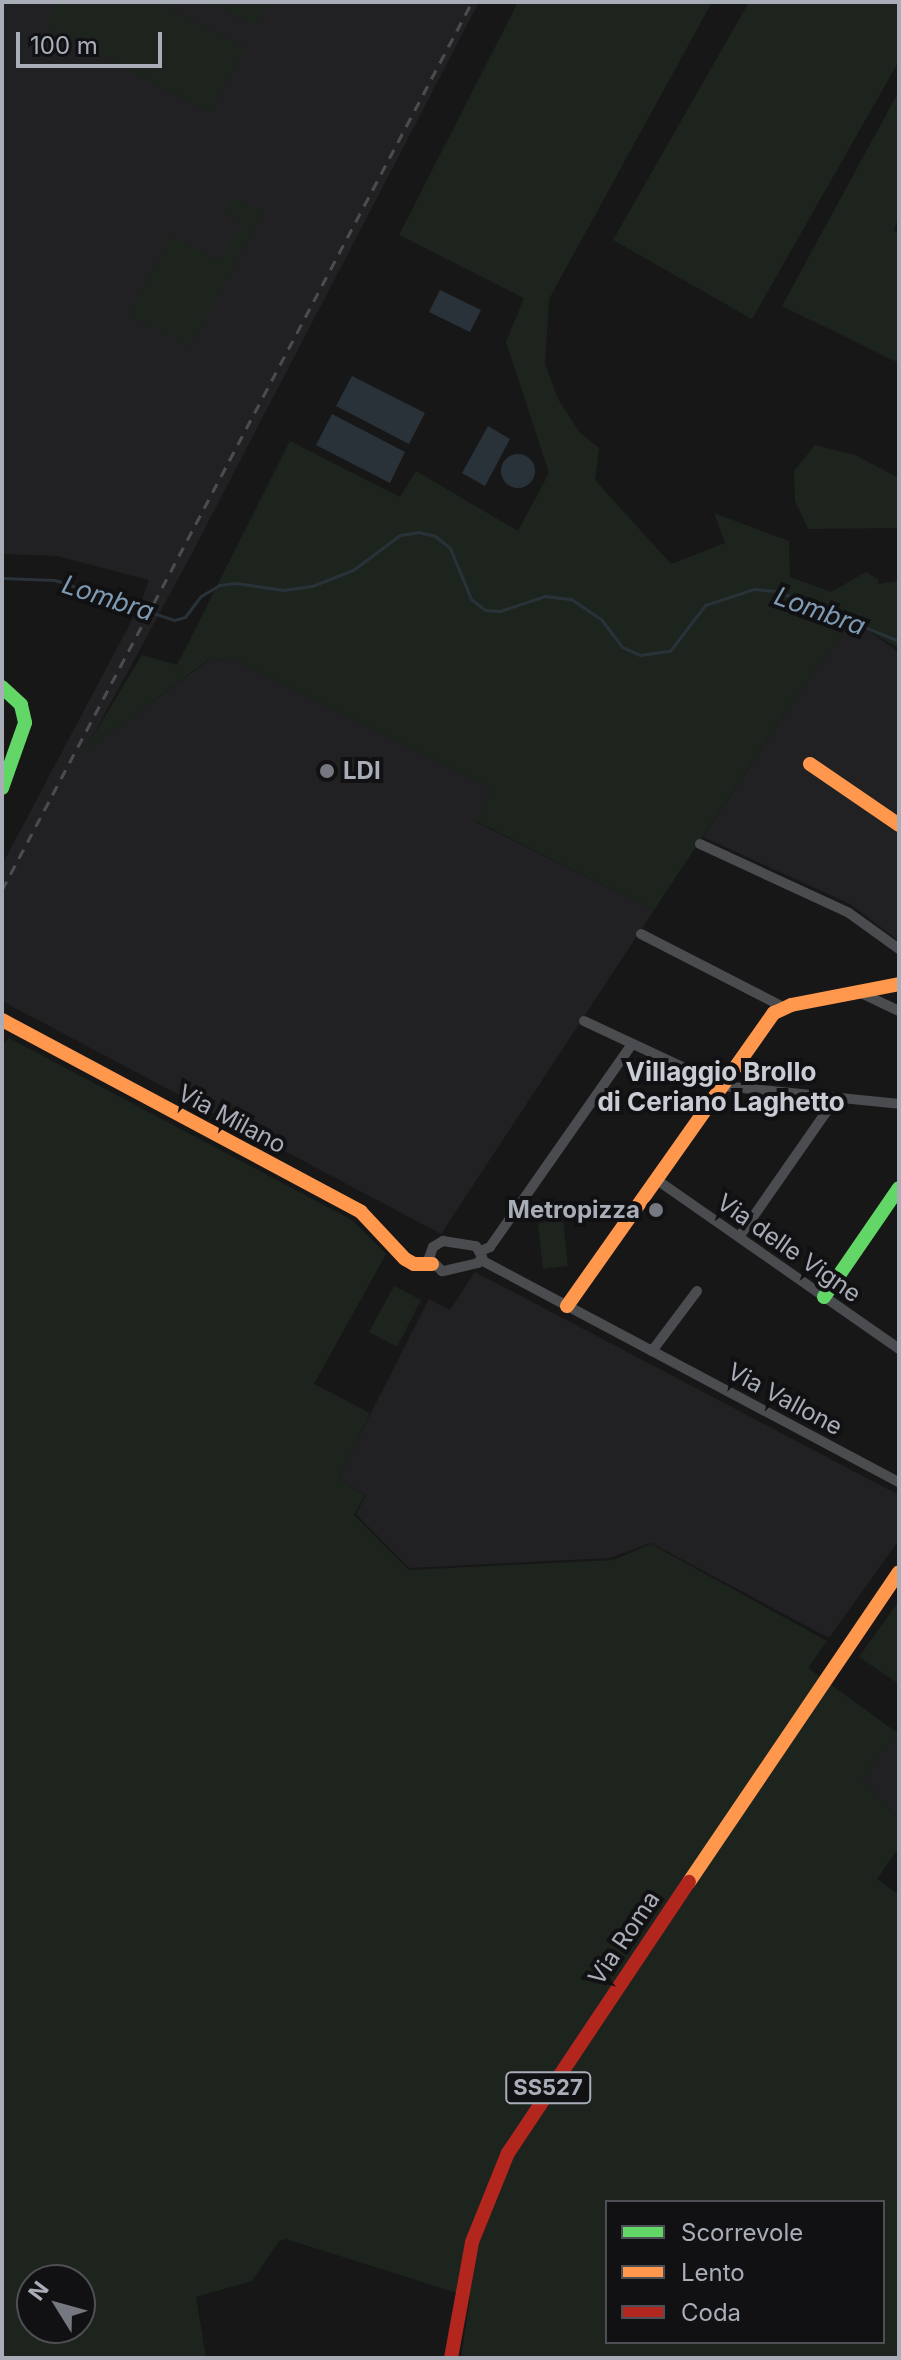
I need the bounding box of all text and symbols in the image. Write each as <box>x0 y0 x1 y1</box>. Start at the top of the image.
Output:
scale bar <box>20 16 166 66</box>
text: 100 m <box>30 31 98 60</box>
water label: Lombra <box>58 569 158 627</box>
water label: Lombra <box>770 580 870 642</box>
place label: LDI <box>343 757 381 785</box>
marker: LDI <box>318 762 336 780</box>
district label: Villaggio Brollo di Ceriano Laghetto <box>597 1056 845 1118</box>
street label: Via Milano <box>173 1079 291 1159</box>
street label: Via delle Vigne <box>712 1188 866 1308</box>
place label: Metropizza <box>508 1196 640 1224</box>
marker: Metropizza <box>647 1201 665 1219</box>
street label: Via Vallone <box>723 1357 847 1441</box>
street label: Via Roma <box>582 1886 666 1990</box>
road number: SS527 <box>504 2070 592 2106</box>
legend <box>605 2200 885 2344</box>
text: Scorrevole <box>681 2218 803 2247</box>
text: Lento <box>681 2258 745 2287</box>
north arrow <box>16 2264 96 2344</box>
text: N <box>23 2276 54 2305</box>
text: Coda <box>681 2298 741 2327</box>

